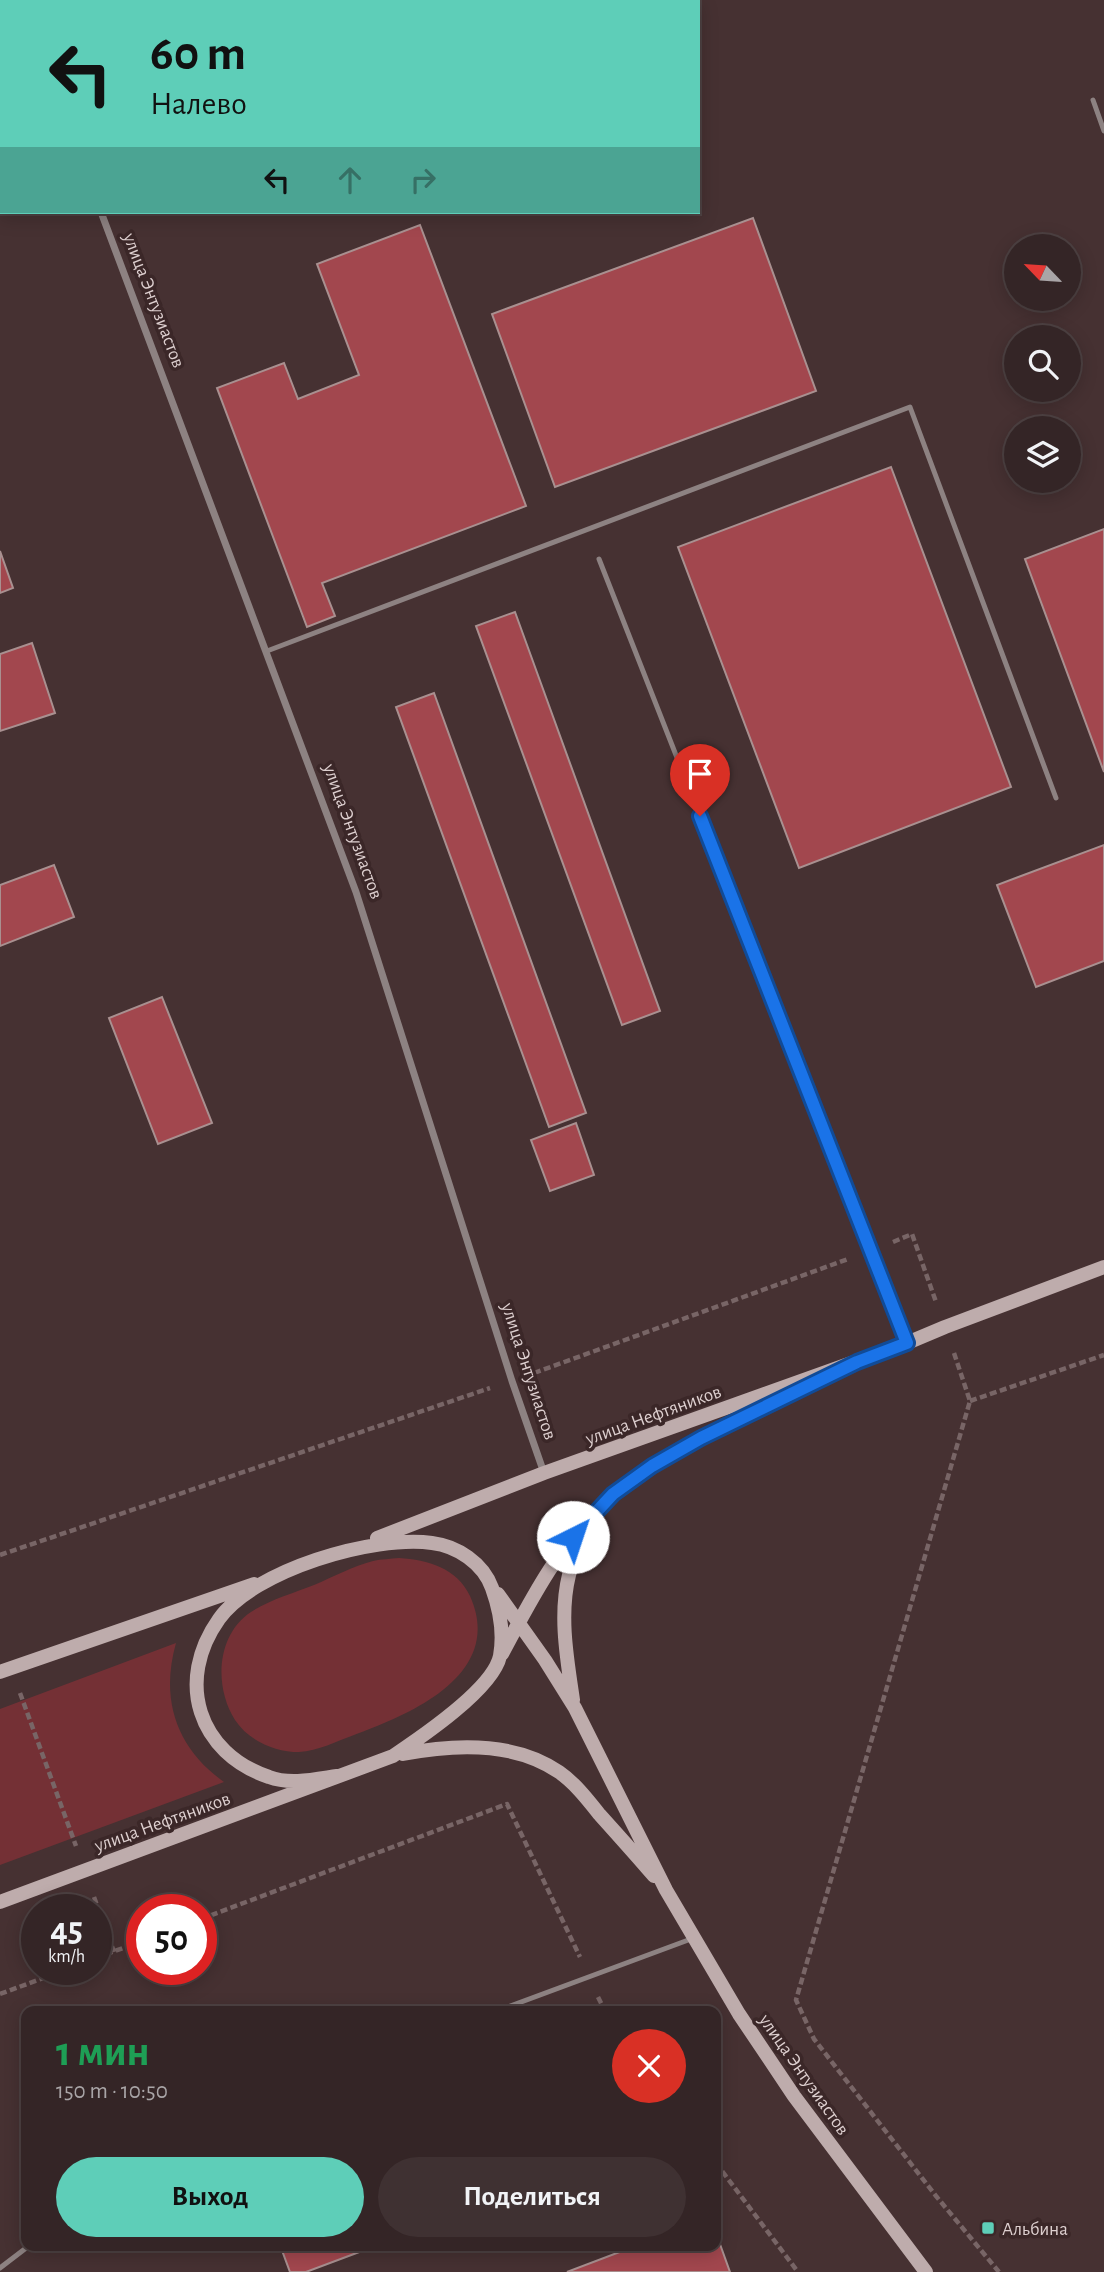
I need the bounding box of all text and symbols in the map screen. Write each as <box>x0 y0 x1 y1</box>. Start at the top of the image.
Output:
icon: left <box>35 28 126 119</box>
text: 60 m <box>150 30 246 79</box>
text: Налево <box>150 88 247 120</box>
icon: left <box>258 161 296 199</box>
icon: ahead <box>331 161 369 199</box>
icon: right <box>404 161 442 199</box>
street label: улица Энтузиастов <box>119 230 188 371</box>
north arrow <box>1004 234 1082 312</box>
map controls <box>1004 234 1081 493</box>
button: search <box>1004 325 1081 402</box>
button: layers <box>1004 416 1081 493</box>
pin <box>670 744 730 816</box>
icon: arrive <box>681 755 719 793</box>
street label: улица Энтузиастов <box>319 760 386 902</box>
street label: улица Энтузиастов <box>497 1300 560 1442</box>
street label: улица Нефтяников <box>582 1382 724 1449</box>
position arrow <box>536 1500 610 1574</box>
street label: улица Нефтяников <box>91 1789 233 1856</box>
speed limit sign: 50 <box>126 1894 217 1985</box>
text: 45 <box>50 1913 83 1948</box>
text: km/h <box>48 1948 85 1966</box>
street label: улица Энтузиастов <box>755 2010 853 2139</box>
button: close <box>612 2029 686 2103</box>
text: 1 мин <box>56 2031 150 2073</box>
text: 150 m · 10:50 <box>56 2080 168 2103</box>
button: Выход <box>56 2157 364 2237</box>
button: Поделиться <box>378 2157 686 2237</box>
marker: Альбина <box>980 2220 996 2236</box>
place label: Альбина <box>1002 2220 1068 2239</box>

